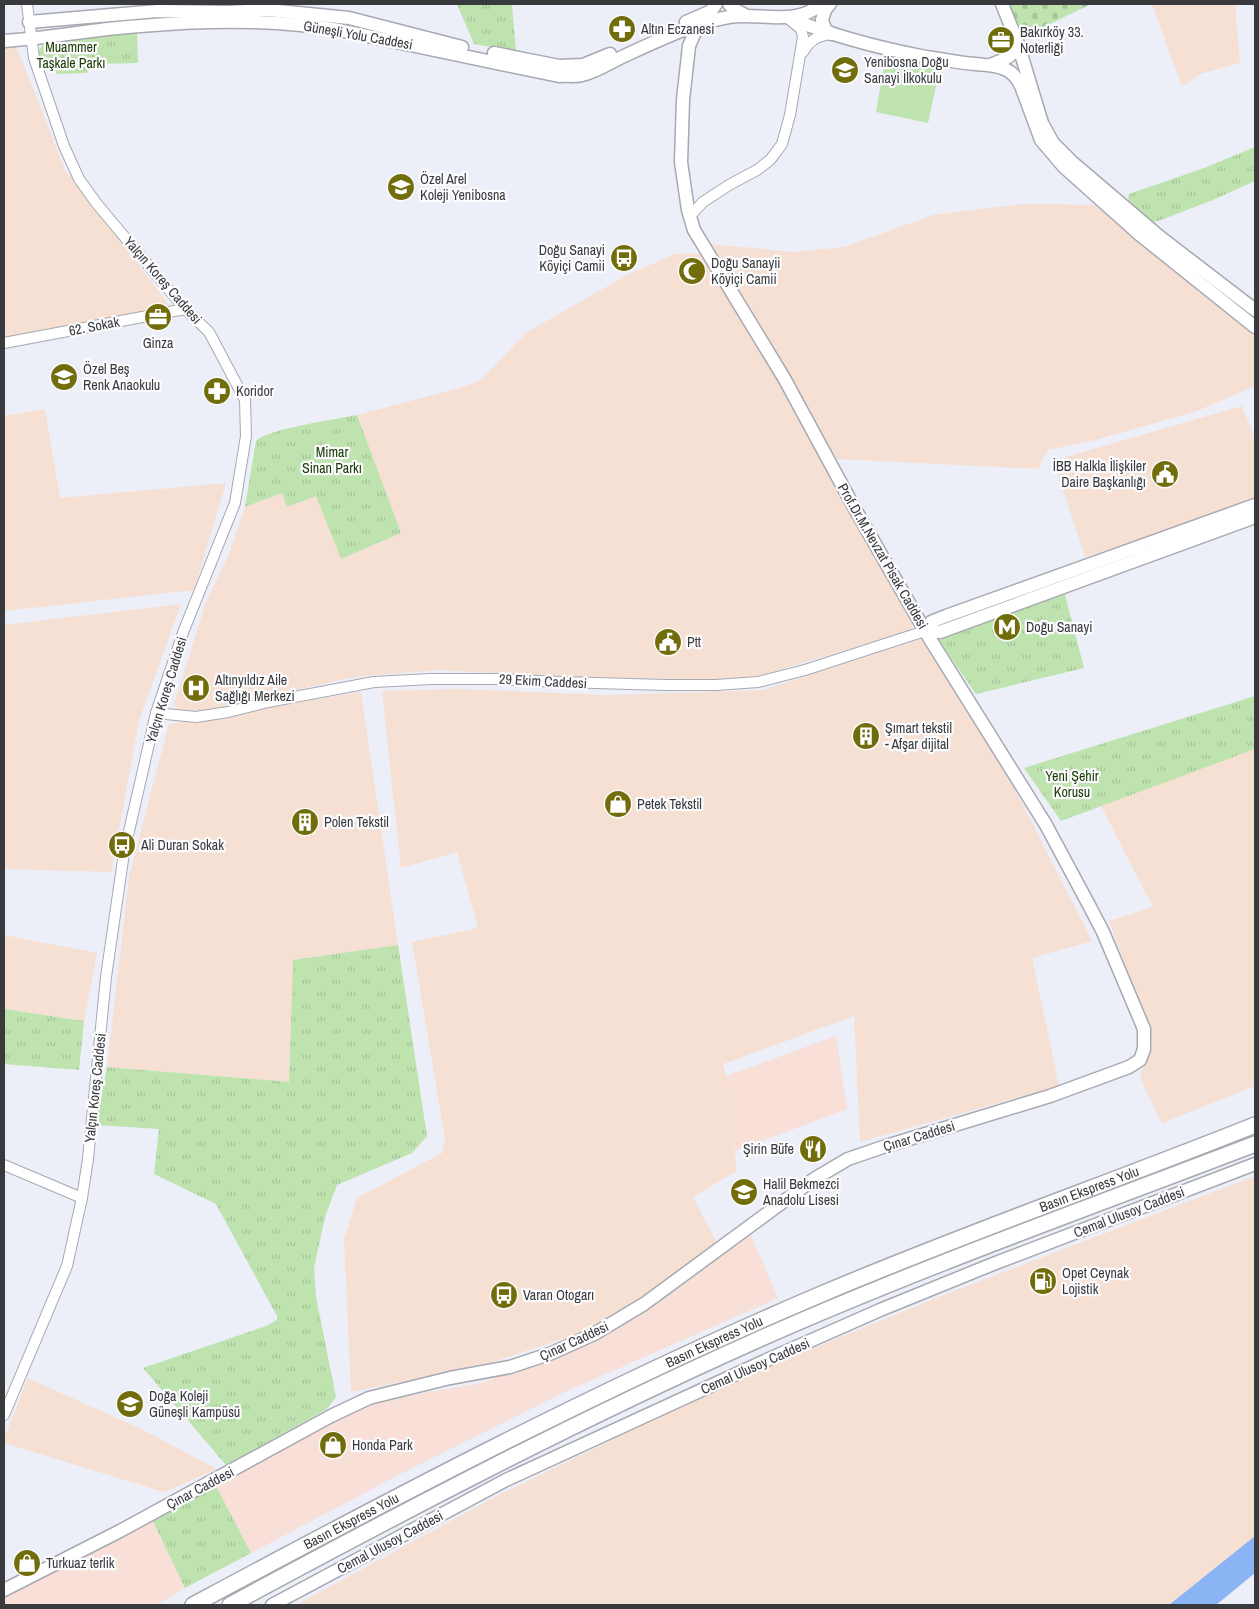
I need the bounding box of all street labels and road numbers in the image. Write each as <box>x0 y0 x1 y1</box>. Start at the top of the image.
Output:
street label: Güneşli Yolu Caddesi <box>302 17 414 53</box>
street label: Yalçın Koreş Caddesi <box>120 233 206 327</box>
street label: 62. Sokak <box>67 312 121 340</box>
street label: Prof.Dr.M.Nevzat Pisak Caddesi <box>834 480 932 632</box>
street label: Yalçın Koreş Caddesi <box>141 635 191 745</box>
street label: 29 Ekim Caddesi <box>499 670 587 692</box>
street label: Yalçın Koreş Caddesi <box>80 1032 110 1144</box>
street label: Çınar Caddesi <box>881 1117 957 1155</box>
street label: Basın Ekspress Yolu <box>1037 1162 1141 1216</box>
street label: Cemal Ulusoy Caddesi <box>1071 1183 1187 1241</box>
street label: Basın Ekspress Yolu <box>663 1312 766 1372</box>
street label: Çınar Caddesi <box>537 1317 611 1365</box>
street label: Cemal Ulusoy Caddesi <box>698 1334 812 1398</box>
street label: Çınar Caddesi <box>163 1463 237 1513</box>
street label: Basın Ekspress Yolu <box>300 1489 402 1553</box>
street label: Cemal Ulusoy Caddesi <box>334 1506 446 1578</box>

